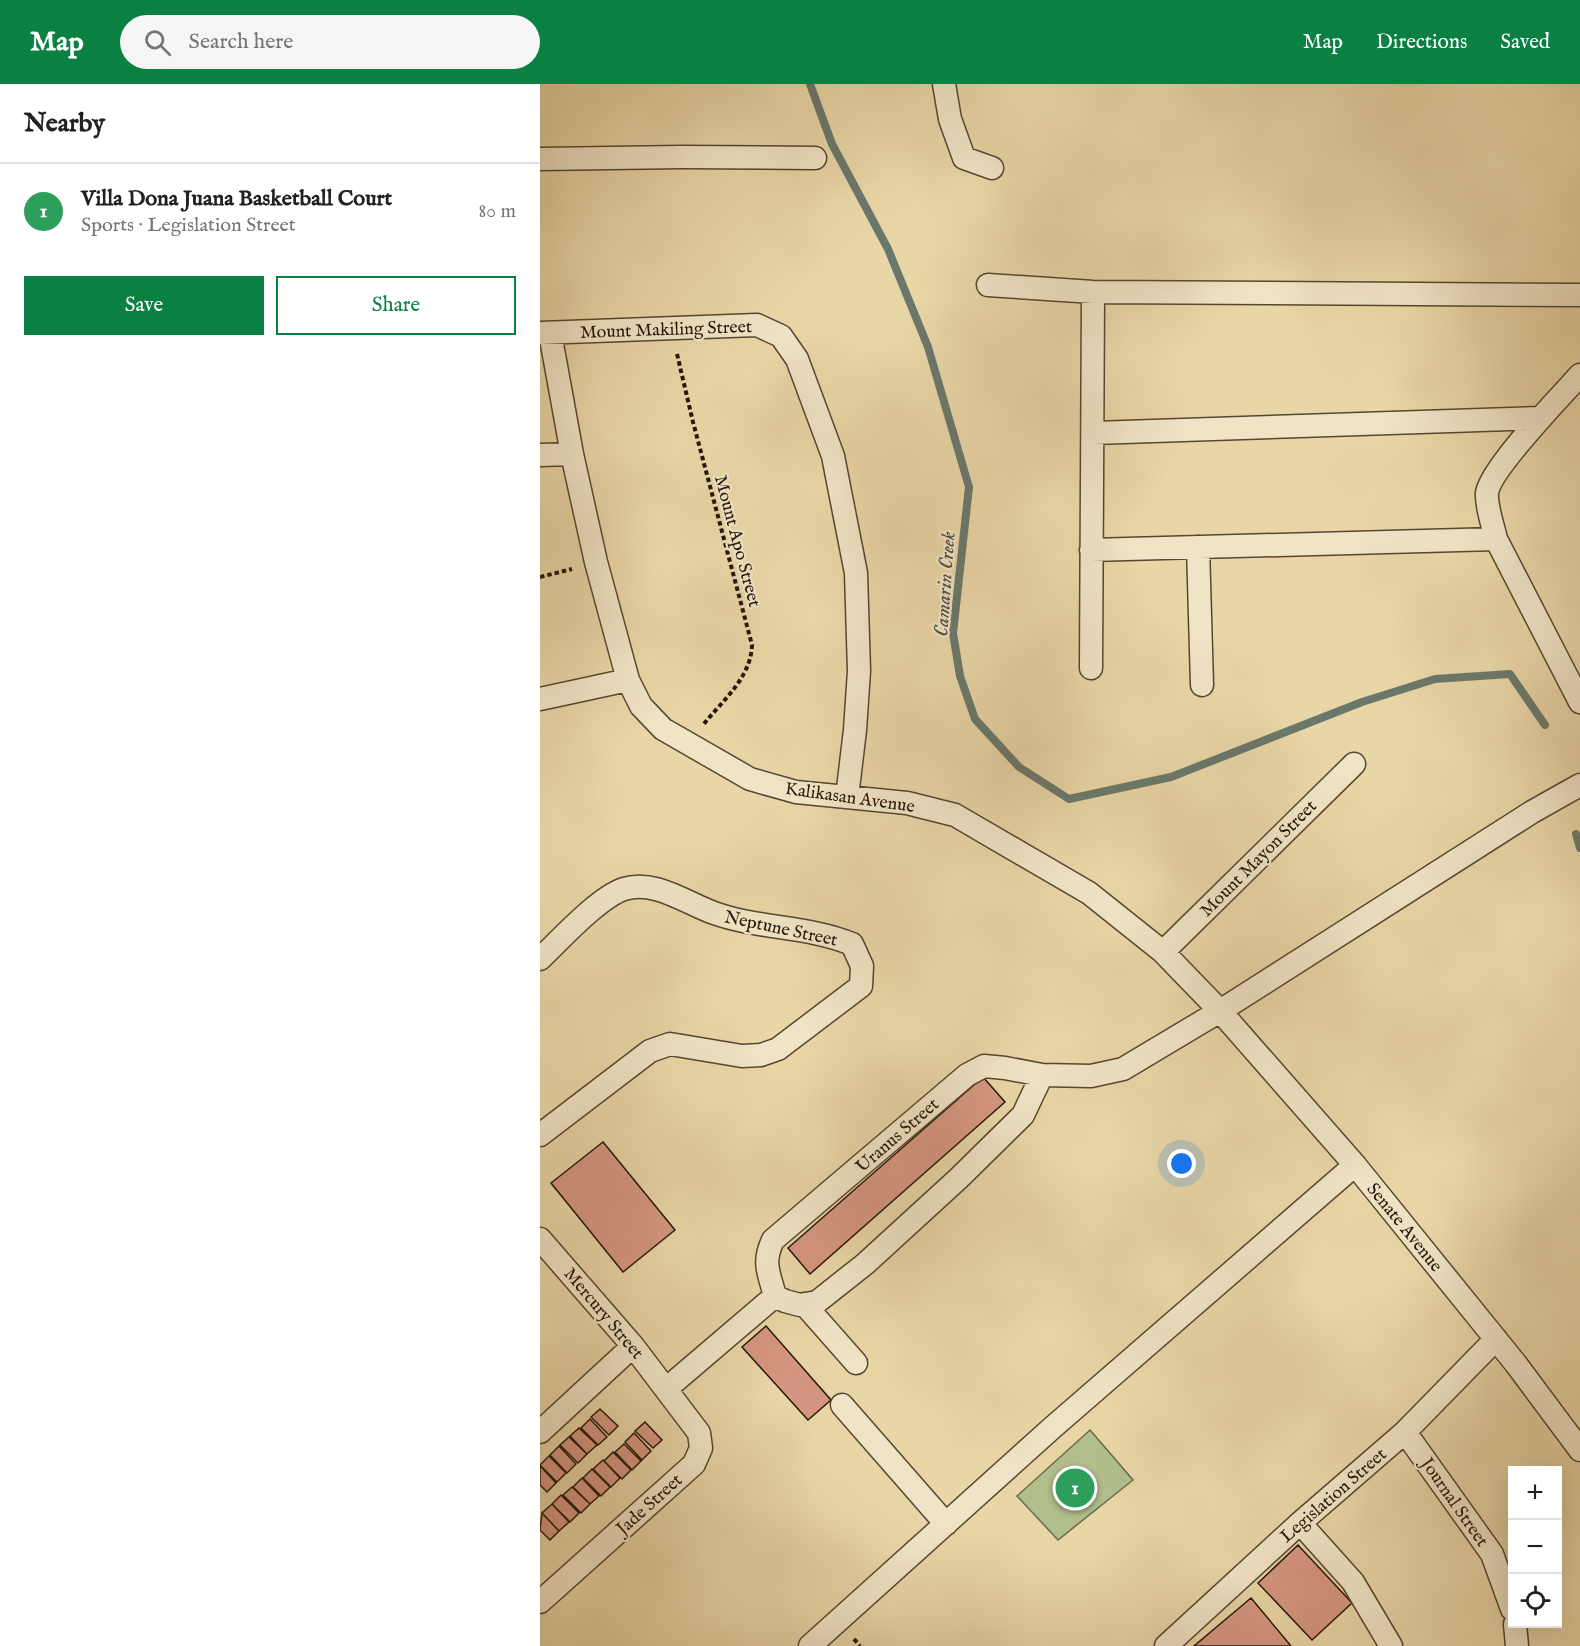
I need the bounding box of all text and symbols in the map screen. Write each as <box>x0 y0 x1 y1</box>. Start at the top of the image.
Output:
search box <box>120 15 540 69</box>
text: Map <box>30 25 84 60</box>
icon: search <box>141 26 174 59</box>
text: Search here <box>189 28 293 56</box>
text: Map <box>1303 29 1343 56</box>
text: Directions <box>1376 29 1467 56</box>
text: Saved <box>1500 29 1550 56</box>
text: Nearby <box>24 107 105 140</box>
text: Villa Dona Juana Basketball Court <box>81 185 392 213</box>
text: 1 <box>40 199 47 224</box>
text: 80 m <box>479 199 516 224</box>
text: Sports · Legislation Street <box>81 213 296 238</box>
button: Save <box>24 276 264 335</box>
button: Share <box>276 276 516 335</box>
street label: Mount Makiling Street <box>580 316 753 345</box>
street label: Mount Apo Street <box>708 473 765 610</box>
water label: Camarin Creek <box>929 531 962 637</box>
street label: Kalikasan Avenue <box>784 778 916 819</box>
street label: Mount Mayon Street <box>1196 796 1322 922</box>
street label: Neptune Street <box>722 906 839 953</box>
street label: Uranus Street <box>852 1094 944 1179</box>
your location <box>1167 1149 1196 1178</box>
street label: Senate Avenue <box>1361 1179 1447 1277</box>
street label: Mercury Street <box>558 1263 648 1365</box>
street label: Legislation Street <box>1276 1444 1392 1549</box>
street label: Journal Street <box>1414 1452 1493 1552</box>
pin: 1 <box>1056 1466 1094 1510</box>
map controls <box>1508 1466 1562 1628</box>
button: + <box>1508 1466 1562 1520</box>
street label: Jade Street <box>611 1469 688 1542</box>
button: − <box>1508 1520 1562 1574</box>
button: locate <box>1508 1574 1562 1628</box>

